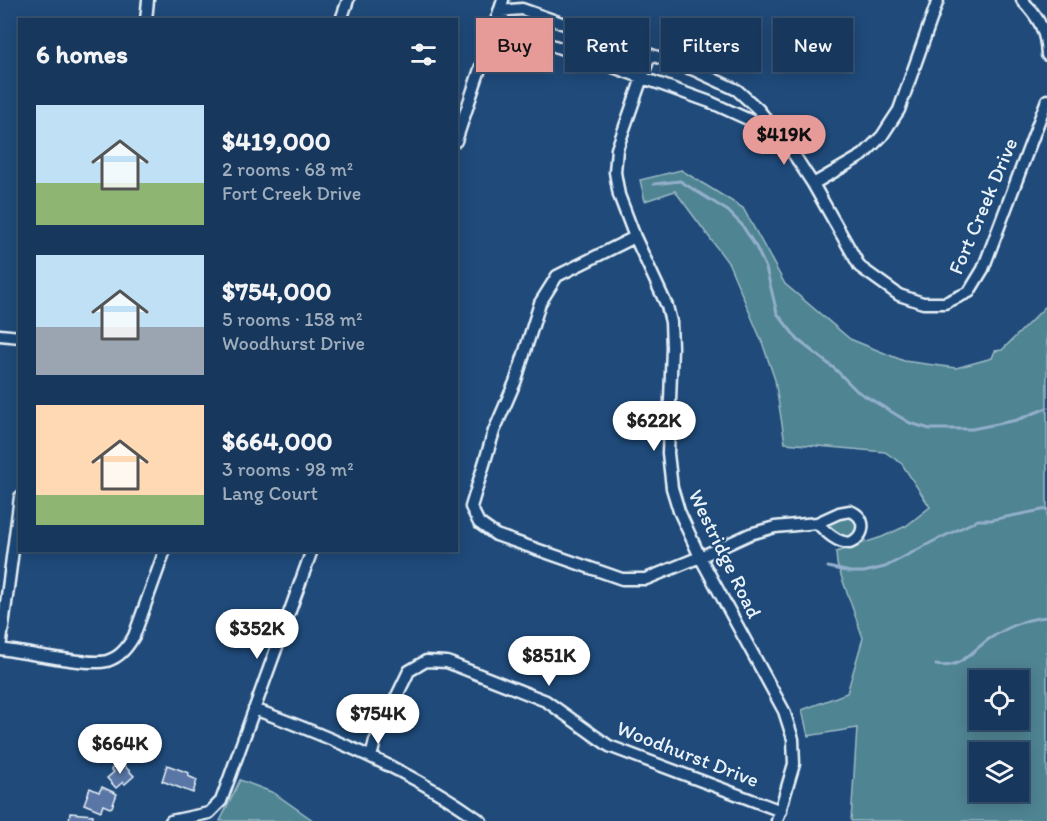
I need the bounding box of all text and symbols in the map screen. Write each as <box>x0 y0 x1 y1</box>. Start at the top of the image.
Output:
chip: Buy <box>476 18 553 72</box>
chip: Rent <box>565 18 649 72</box>
chip: Filters <box>661 18 761 72</box>
chip: New <box>773 18 853 72</box>
text: 6 homes <box>36 38 128 70</box>
icon: filters <box>407 38 440 71</box>
pin: $419K <box>742 115 826 166</box>
text: $419K <box>757 122 811 146</box>
text: $419,000 <box>222 125 331 157</box>
icon: home <box>84 129 156 201</box>
street label: Fort Creek Drive <box>942 134 1023 278</box>
text: 2 rooms · 68 m² <box>222 157 353 181</box>
text: Fort Creek Drive <box>222 181 361 205</box>
text: $754,000 <box>222 275 332 307</box>
icon: home <box>84 279 156 351</box>
text: 5 rooms · 158 m² <box>222 307 363 331</box>
text: Woodhurst Drive <box>222 331 365 355</box>
pin: $622K <box>612 401 696 452</box>
text: $622K <box>627 408 681 432</box>
text: $664,000 <box>222 425 333 457</box>
icon: home <box>84 429 156 501</box>
text: 3 rooms · 98 m² <box>222 457 354 481</box>
text: Lang Court <box>222 481 318 505</box>
street label: Westridge Road <box>683 485 768 623</box>
pin: $352K <box>215 609 299 660</box>
text: $352K <box>230 616 284 640</box>
pin: $851K <box>507 636 591 687</box>
text: $851K <box>522 643 576 667</box>
map controls <box>969 670 1029 802</box>
button: locate <box>969 670 1029 730</box>
pin: $754K <box>336 694 420 745</box>
text: $754K <box>350 701 406 725</box>
street label: Woodhurst Drive <box>614 715 763 792</box>
pin: $664K <box>78 724 162 775</box>
text: $664K <box>92 731 148 755</box>
button: layers <box>969 742 1029 802</box>

